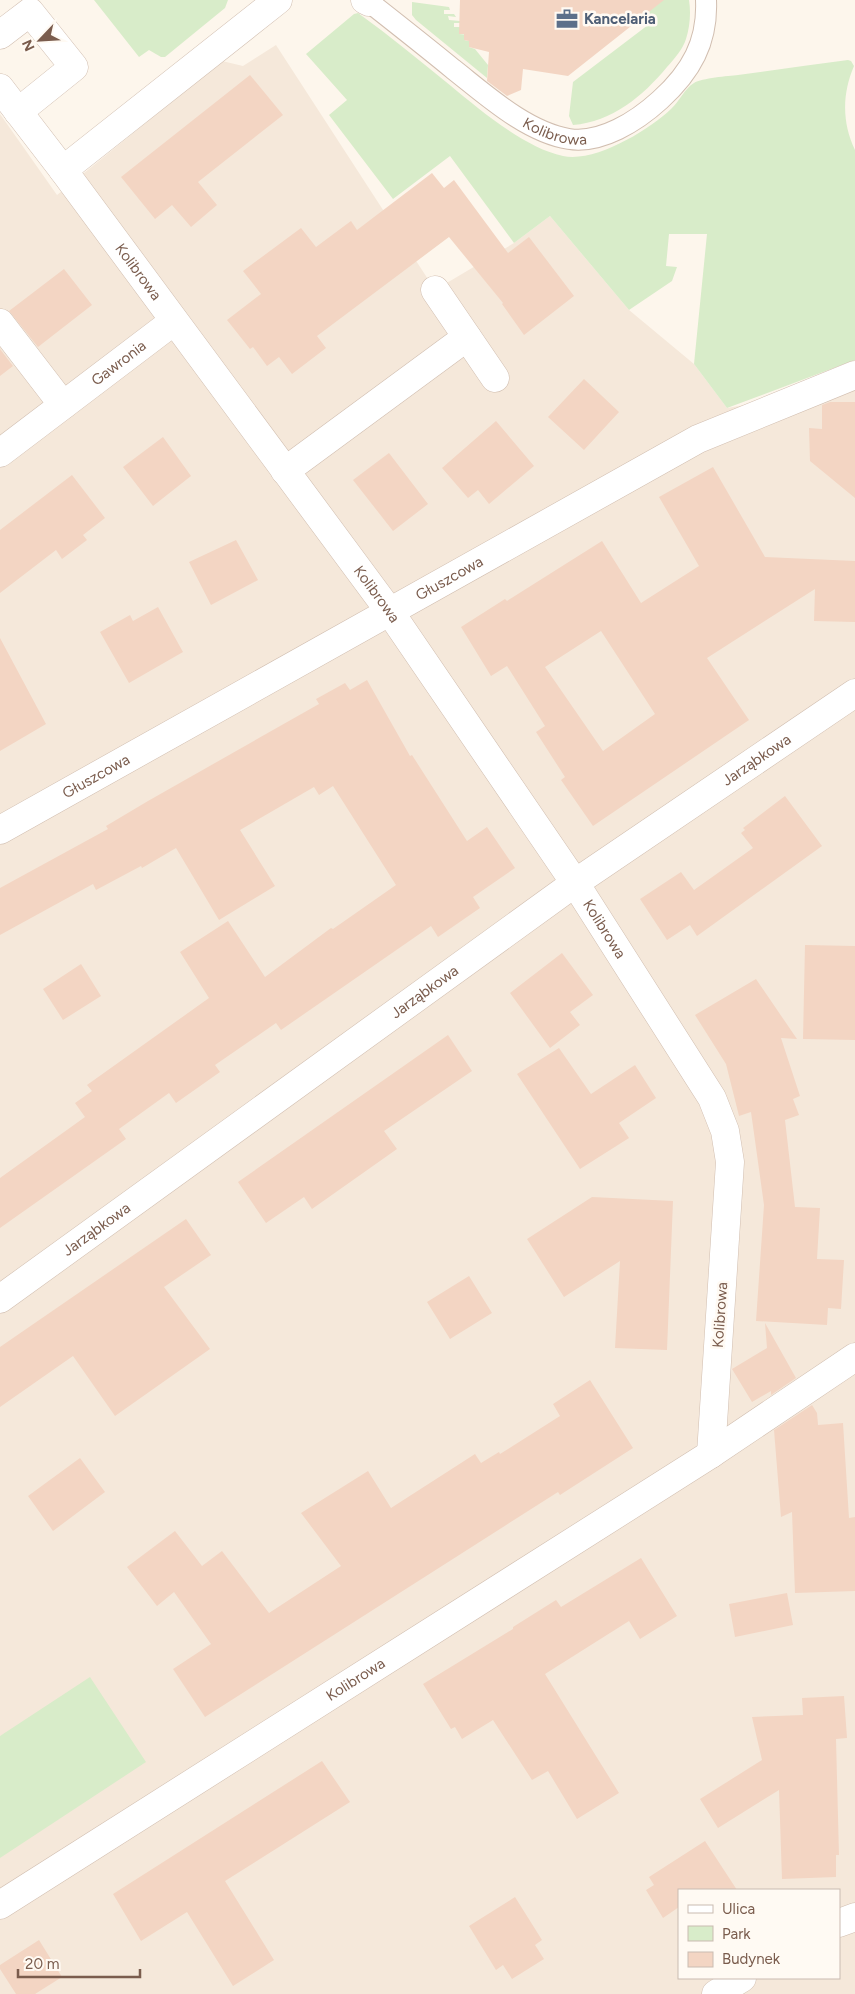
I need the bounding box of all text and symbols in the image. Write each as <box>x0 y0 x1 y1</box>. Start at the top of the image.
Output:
office icon: Kancelaria <box>554 6 580 32</box>
place label: Kancelaria <box>584 10 656 28</box>
north arrow <box>15 15 65 65</box>
text: N <box>19 37 39 54</box>
street label: Kolibrowa <box>520 114 587 149</box>
street label: Kolibrowa <box>111 240 165 304</box>
street label: Gawronia <box>88 336 150 389</box>
street label: Głuszcowa <box>413 552 486 604</box>
street label: Kolibrowa <box>350 562 404 626</box>
street label: Jarząbkowa <box>719 730 794 790</box>
street label: Głuszcowa <box>59 750 133 802</box>
street label: Kolibrowa <box>579 896 630 962</box>
street label: Jarząbkowa <box>387 961 462 1022</box>
street label: Jarząbkowa <box>59 1199 134 1260</box>
street label: Kolibrowa <box>709 1281 731 1349</box>
street label: Kolibrowa <box>323 1654 388 1705</box>
legend <box>678 1889 840 1979</box>
text: Ulica <box>722 1900 755 1918</box>
text: Park <box>722 1925 751 1943</box>
scale bar <box>18 1946 140 1978</box>
text: Budynek <box>722 1950 781 1968</box>
text: 20 m <box>25 1955 59 1973</box>

